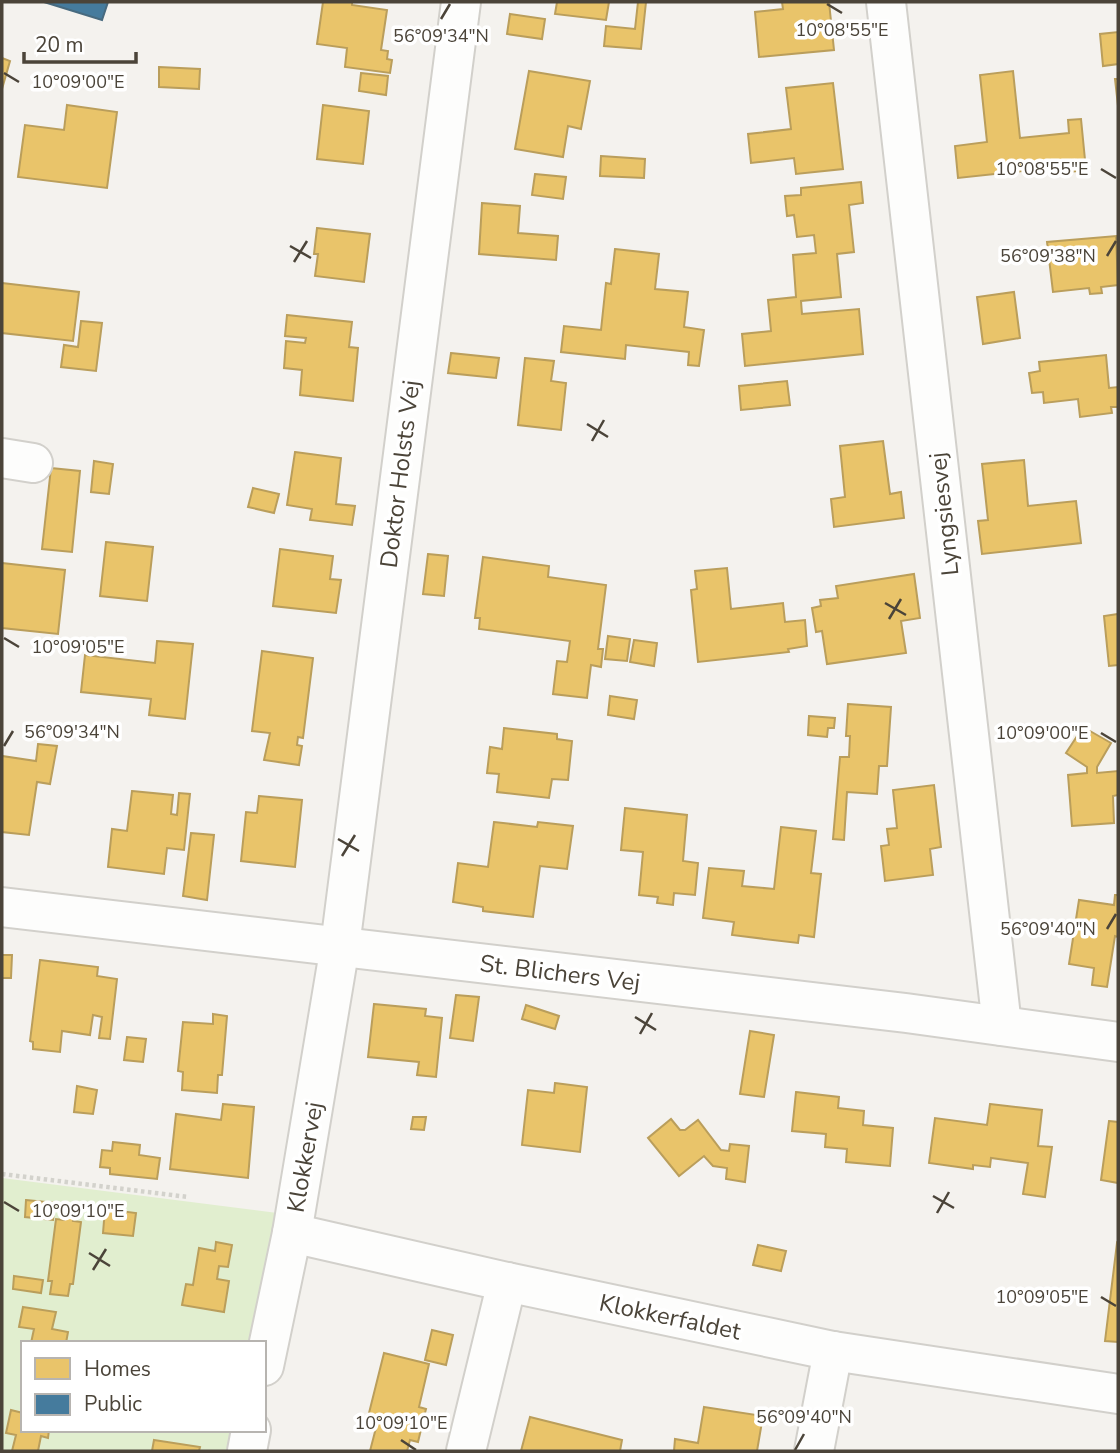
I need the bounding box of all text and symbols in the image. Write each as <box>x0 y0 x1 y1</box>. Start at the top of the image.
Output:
text: 10°08'55"E <box>796 18 889 42</box>
scale bar <box>24 21 136 65</box>
text: 56°09'34"N <box>393 24 489 48</box>
text: 20 m <box>35 31 84 59</box>
text: 10°09'00"E <box>32 70 125 94</box>
text: 10°08'55"E <box>996 157 1089 181</box>
text: 56°09'38"N <box>1000 244 1096 268</box>
street label: Doktor Holsts Vej <box>373 378 427 570</box>
street label: Lyngsiesvej <box>922 451 966 577</box>
text: 10°09'05"E <box>32 635 125 659</box>
text: 56°09'34"N <box>24 720 120 744</box>
text: 10°09'00"E <box>996 721 1089 745</box>
text: 56°09'40"N <box>1000 917 1096 941</box>
street label: St. Blichers Vej <box>478 947 642 999</box>
street label: Klokkervej <box>280 1099 330 1215</box>
text: 10°09'10"E <box>32 1199 125 1223</box>
text: 10°09'05"E <box>996 1285 1089 1309</box>
street label: Klokkerfaldet <box>596 1286 744 1348</box>
legend <box>21 1341 266 1432</box>
text: Homes <box>84 1355 151 1383</box>
text: Public <box>84 1390 142 1418</box>
text: 56°09'40"N <box>756 1405 852 1429</box>
text: 10°09'10"E <box>355 1411 448 1435</box>

